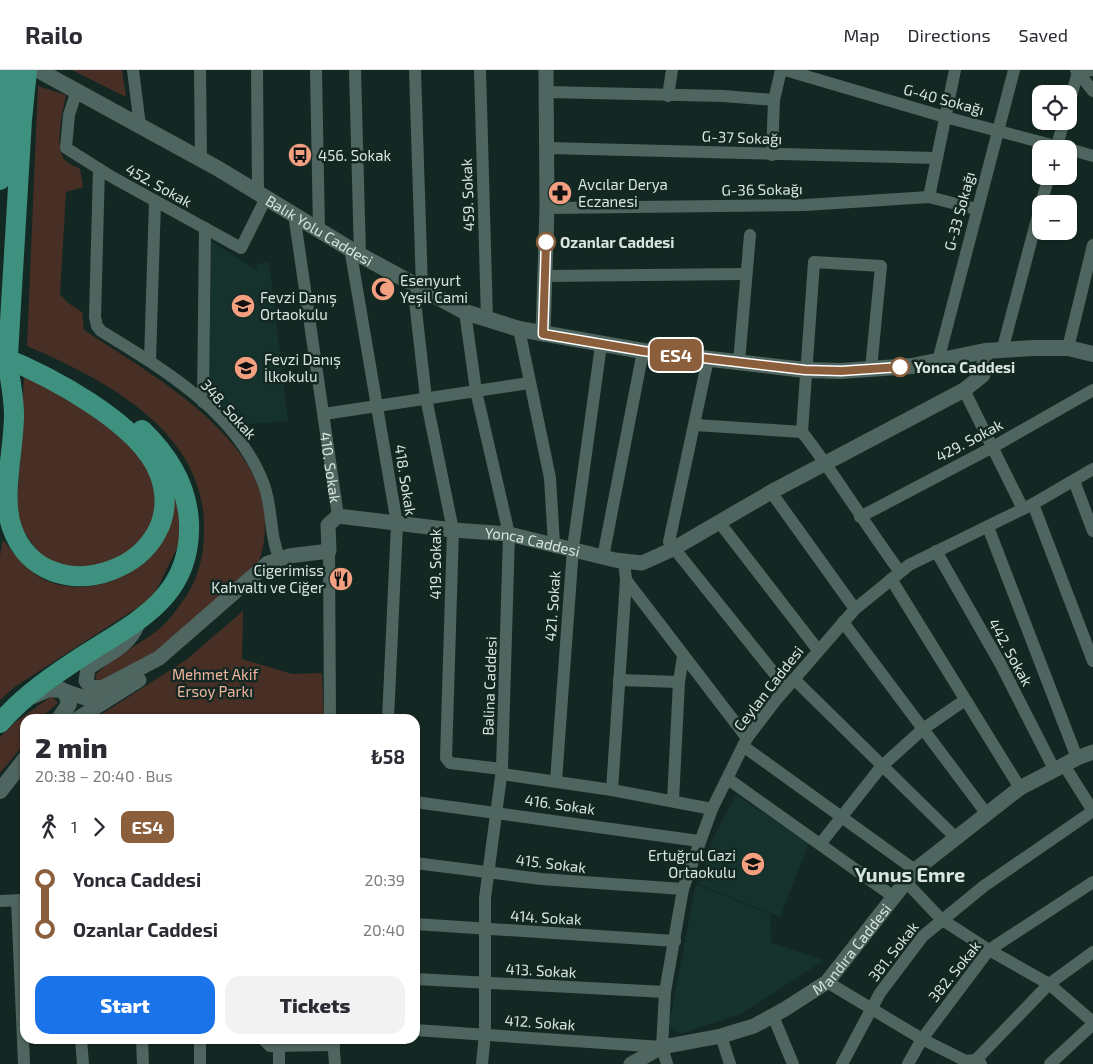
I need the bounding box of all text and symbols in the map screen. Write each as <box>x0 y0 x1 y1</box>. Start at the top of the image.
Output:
text: Railo <box>25 20 83 49</box>
text: Map <box>843 24 880 46</box>
text: Directions <box>908 24 991 46</box>
text: Saved <box>1019 24 1068 46</box>
street label: G-40 Sokağı <box>902 80 986 118</box>
map controls <box>1032 85 1077 240</box>
button: locate <box>1032 85 1077 130</box>
street label: G-37 Sokağı <box>701 127 783 147</box>
button: + <box>1032 140 1077 185</box>
bus stop icon: 456. Sokak <box>287 142 313 168</box>
place label: 456. Sokak <box>318 146 391 164</box>
street label: 459. Sokak <box>457 158 477 232</box>
street label: 452. Sokak <box>123 159 196 211</box>
street label: G-33 Sokağı <box>940 170 978 252</box>
place label: Avcılar Derya Eczanesi <box>578 175 668 210</box>
street label: G-36 Sokağı <box>721 179 803 199</box>
pharmacy icon: Avcılar Derya Eczanesi <box>547 180 573 206</box>
street label: Balık Yolu Caddesi <box>263 191 376 269</box>
button: − <box>1032 195 1077 240</box>
marker: Ozanlar Caddesi <box>536 232 556 252</box>
place label: Ozanlar Caddesi <box>560 233 674 251</box>
place label: Esenyurt Yeşil Cami <box>400 271 468 307</box>
mosque icon: Esenyurt Yeşil Cami <box>370 276 396 302</box>
place label: Fevzi Danış Ortaokulu <box>260 288 337 323</box>
school or university icon: Fevzi Danış Ortaokulu <box>230 293 256 319</box>
line badge: ES4 <box>647 339 705 371</box>
text: ES4 <box>660 344 692 366</box>
place label: Fevzi Danış İlkokulu <box>264 350 341 385</box>
school or university icon: Fevzi Danış İlkokulu <box>233 355 259 381</box>
marker: Yonca Caddesi <box>890 357 910 377</box>
place label: Yonca Caddesi <box>914 358 1015 376</box>
street label: 348. Sokak <box>198 376 261 443</box>
street label: 429. Sokak <box>932 415 1006 465</box>
street label: 410. Sokak <box>317 431 345 504</box>
street label: 418. Sokak <box>392 443 421 517</box>
street label: Yonca Caddesi <box>484 523 582 560</box>
street label: 419. Sokak <box>426 528 444 600</box>
place label: Cigerimiss Kahvaltı ve Ciğer <box>211 561 324 596</box>
restaurant icon: Cigerimiss Kahvaltı ve Ciğer <box>328 566 354 592</box>
street label: 421. Sokak <box>541 570 563 642</box>
street label: 442. Sokak <box>985 615 1037 689</box>
street label: Balina Caddesi <box>478 636 500 736</box>
street label: Ceylan Caddesi <box>729 642 807 734</box>
park label: Mehmet Akif Ersoy Parkı <box>172 665 258 700</box>
text: 2 min <box>35 730 108 764</box>
text: ₺58 <box>371 745 405 768</box>
text: 20:38 – 20:40 · Bus <box>35 766 173 785</box>
street label: 416. Sokak <box>524 790 597 818</box>
icon: walk <box>35 813 63 841</box>
icon: forward <box>85 813 113 841</box>
text: ES4 <box>131 816 164 838</box>
text: 1 <box>71 817 77 836</box>
place label: Ertuğrul Gazi Ortaokulu <box>648 846 736 881</box>
street label: 415. Sokak <box>515 850 587 876</box>
school or university icon: Ertuğrul Gazi Ortaokulu <box>740 851 766 877</box>
district label: Yunus Emre <box>855 862 965 886</box>
text: Yonca Caddesi <box>73 868 201 891</box>
text: 20:39 <box>365 870 405 889</box>
street label: Mandıra Caddesi <box>809 900 894 998</box>
street label: 414. Sokak <box>510 906 583 928</box>
street label: 381. Sokak <box>864 917 922 984</box>
text: Ozanlar Caddesi <box>73 918 218 941</box>
text: 20:40 <box>363 920 405 939</box>
street label: 382. Sokak <box>924 937 984 1005</box>
street label: 413. Sokak <box>505 959 577 981</box>
button: Start <box>35 976 215 1034</box>
button: Tickets <box>225 976 405 1034</box>
street label: 412. Sokak <box>504 1011 576 1033</box>

